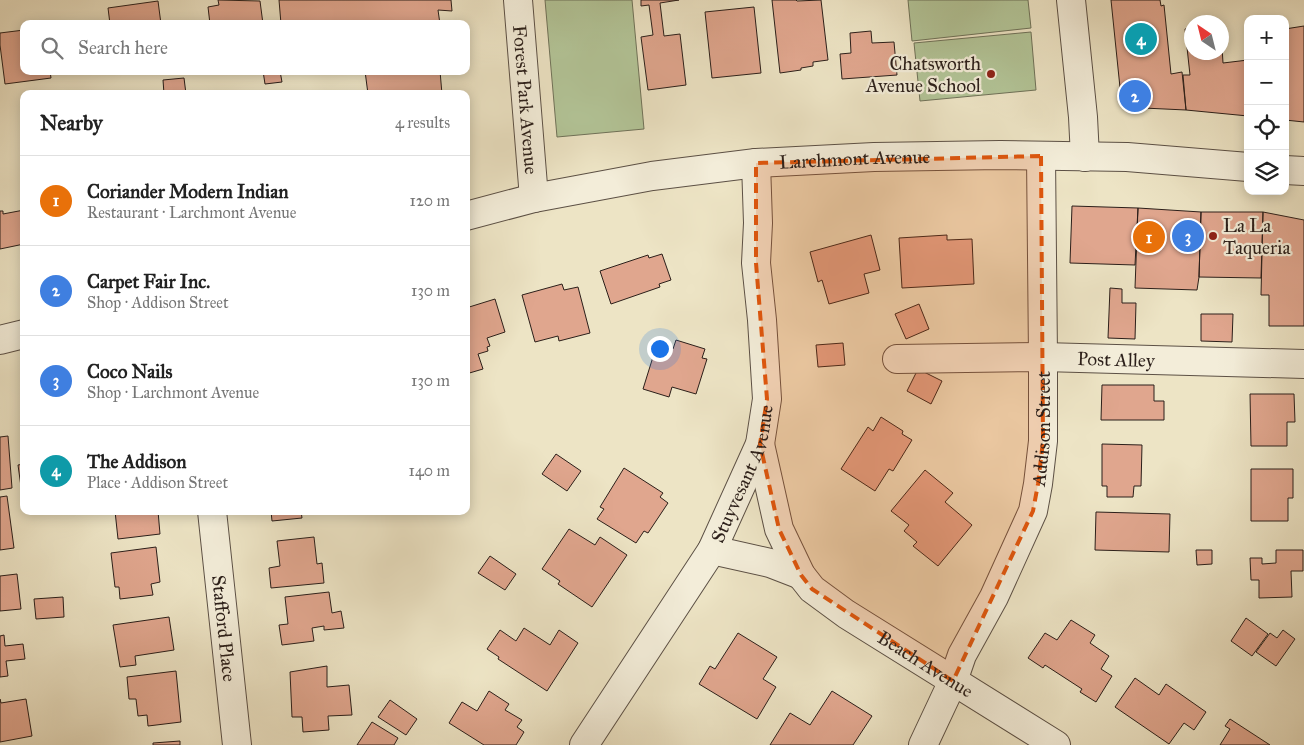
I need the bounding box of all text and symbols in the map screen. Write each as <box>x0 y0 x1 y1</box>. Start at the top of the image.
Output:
north arrow <box>1184 15 1229 60</box>
map controls <box>1244 15 1289 195</box>
button: + <box>1244 15 1289 60</box>
search box <box>20 20 470 75</box>
pin: 4 <box>1125 20 1157 58</box>
street label: Forest Park Avenue <box>508 24 543 175</box>
icon: search <box>38 34 66 62</box>
text: Search here <box>78 36 168 59</box>
place label: Chatsworth Avenue School <box>865 52 982 97</box>
button: − <box>1244 60 1289 105</box>
marker: Chatsworth Avenue School <box>985 68 997 80</box>
pin: 2 <box>1119 77 1151 115</box>
button: locate <box>1244 105 1289 150</box>
text: Nearby <box>40 110 103 136</box>
text: 4 results <box>395 113 450 132</box>
street label: Larchmont Avenue <box>778 145 931 174</box>
button: layers <box>1244 150 1289 195</box>
text: Coriander Modern Indian <box>87 180 288 203</box>
text: 1 <box>53 191 59 210</box>
text: 120 m <box>410 191 450 210</box>
text: Restaurant · Larchmont Avenue <box>87 203 296 222</box>
place label: La La Taqueria <box>1223 214 1291 260</box>
pin: 3 <box>1172 217 1204 255</box>
pin: 1 <box>1133 218 1165 256</box>
marker: La La Taqueria <box>1207 230 1219 242</box>
text: Carpet Fair Inc. <box>87 270 210 293</box>
text: 2 <box>52 281 60 300</box>
text: 130 m <box>411 281 450 300</box>
text: Shop · Addison Street <box>87 293 229 312</box>
your location <box>647 336 673 362</box>
street label: Post Alley <box>1077 347 1156 372</box>
text: Coco Nails <box>87 360 173 383</box>
text: 3 <box>53 371 59 390</box>
text: 130 m <box>411 371 450 390</box>
street label: Addison Street <box>1027 371 1055 488</box>
text: Shop · Larchmont Avenue <box>87 383 259 402</box>
street label: Stuyvesant Avenue <box>706 403 778 546</box>
text: The Addison <box>87 450 186 473</box>
text: 4 <box>52 461 60 480</box>
text: 140 m <box>409 461 450 480</box>
text: Place · Addison Street <box>87 473 228 492</box>
street label: Stafford Place <box>207 574 241 683</box>
street label: Beach Avenue <box>873 626 977 703</box>

